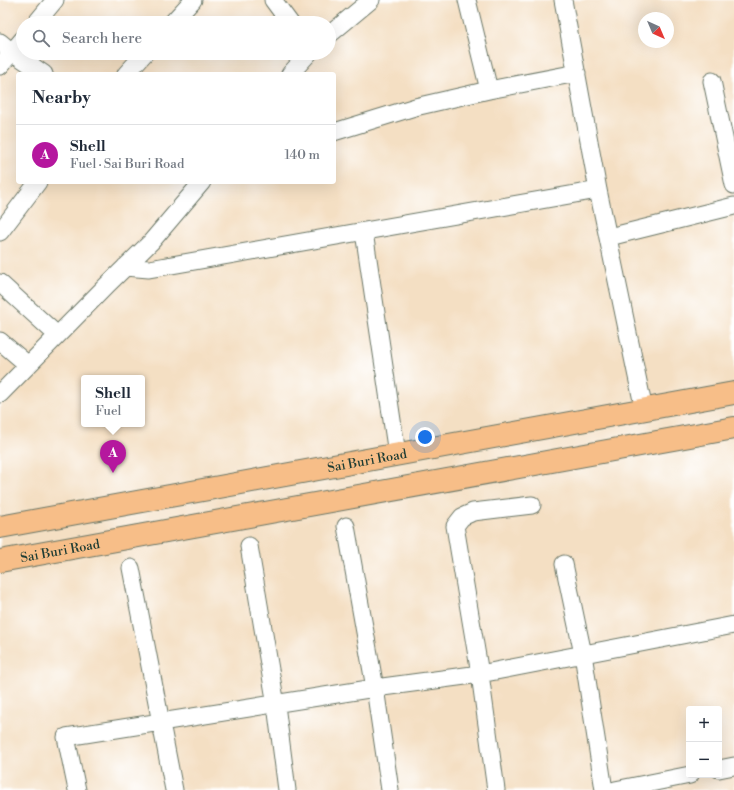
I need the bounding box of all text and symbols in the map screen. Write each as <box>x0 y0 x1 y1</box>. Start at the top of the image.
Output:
north arrow <box>638 12 674 48</box>
search box <box>16 16 336 60</box>
icon: search <box>30 27 52 49</box>
text: Search here <box>62 29 142 48</box>
text: Nearby <box>32 87 91 109</box>
text: Shell <box>70 137 106 156</box>
text: A <box>40 147 50 163</box>
text: 140 m <box>284 147 320 163</box>
text: Fuel · Sai Buri Road <box>70 156 184 172</box>
popup <box>81 375 145 427</box>
text: Shell <box>95 384 131 403</box>
text: Fuel <box>95 403 121 419</box>
your location <box>415 427 435 447</box>
pin: A <box>100 440 126 473</box>
street label: Sai Buri Road <box>326 446 409 476</box>
street label: Sai Buri Road <box>19 536 102 566</box>
map controls <box>686 706 722 778</box>
button: + <box>686 706 722 742</box>
button: − <box>686 742 722 778</box>

